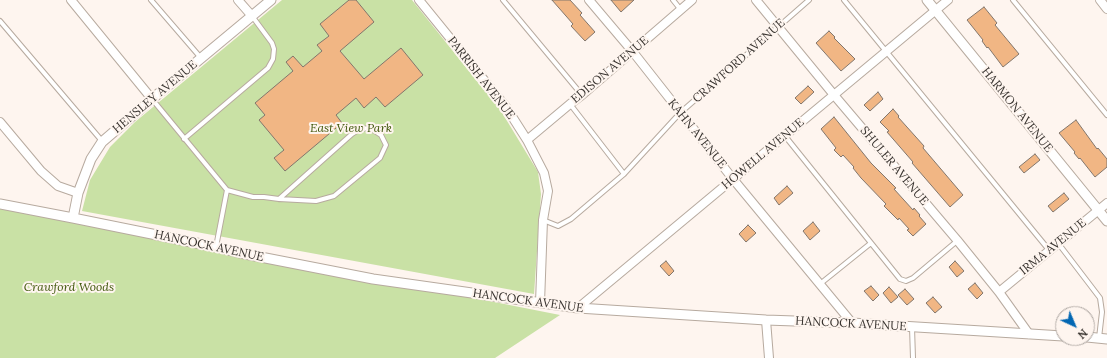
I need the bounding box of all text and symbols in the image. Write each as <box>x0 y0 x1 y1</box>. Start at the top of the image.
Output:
street label: CRAWFORD AVENUE <box>690 16 788 106</box>
street label: EDISON AVENUE <box>568 33 652 107</box>
street label: PARRISH AVENUE <box>444 34 518 122</box>
street label: HENSLEY AVENUE <box>110 57 200 137</box>
street label: HARMON AVENUE <box>978 65 1056 155</box>
street label: KAHN AVENUE <box>665 96 729 172</box>
street label: HOWELL AVENUE <box>719 115 807 193</box>
park label: East View Park <box>310 122 392 136</box>
street label: SHULER AVENUE <box>857 124 931 208</box>
street label: IRMA AVENUE <box>1017 216 1089 278</box>
street label: HANCOCK AVENUE <box>153 227 265 265</box>
park label: Crawford Woods <box>24 281 114 295</box>
street label: HANCOCK AVENUE <box>472 286 584 316</box>
north arrow <box>1055 306 1095 346</box>
street label: HANCOCK AVENUE <box>795 314 907 334</box>
text: N <box>1075 326 1091 342</box>

